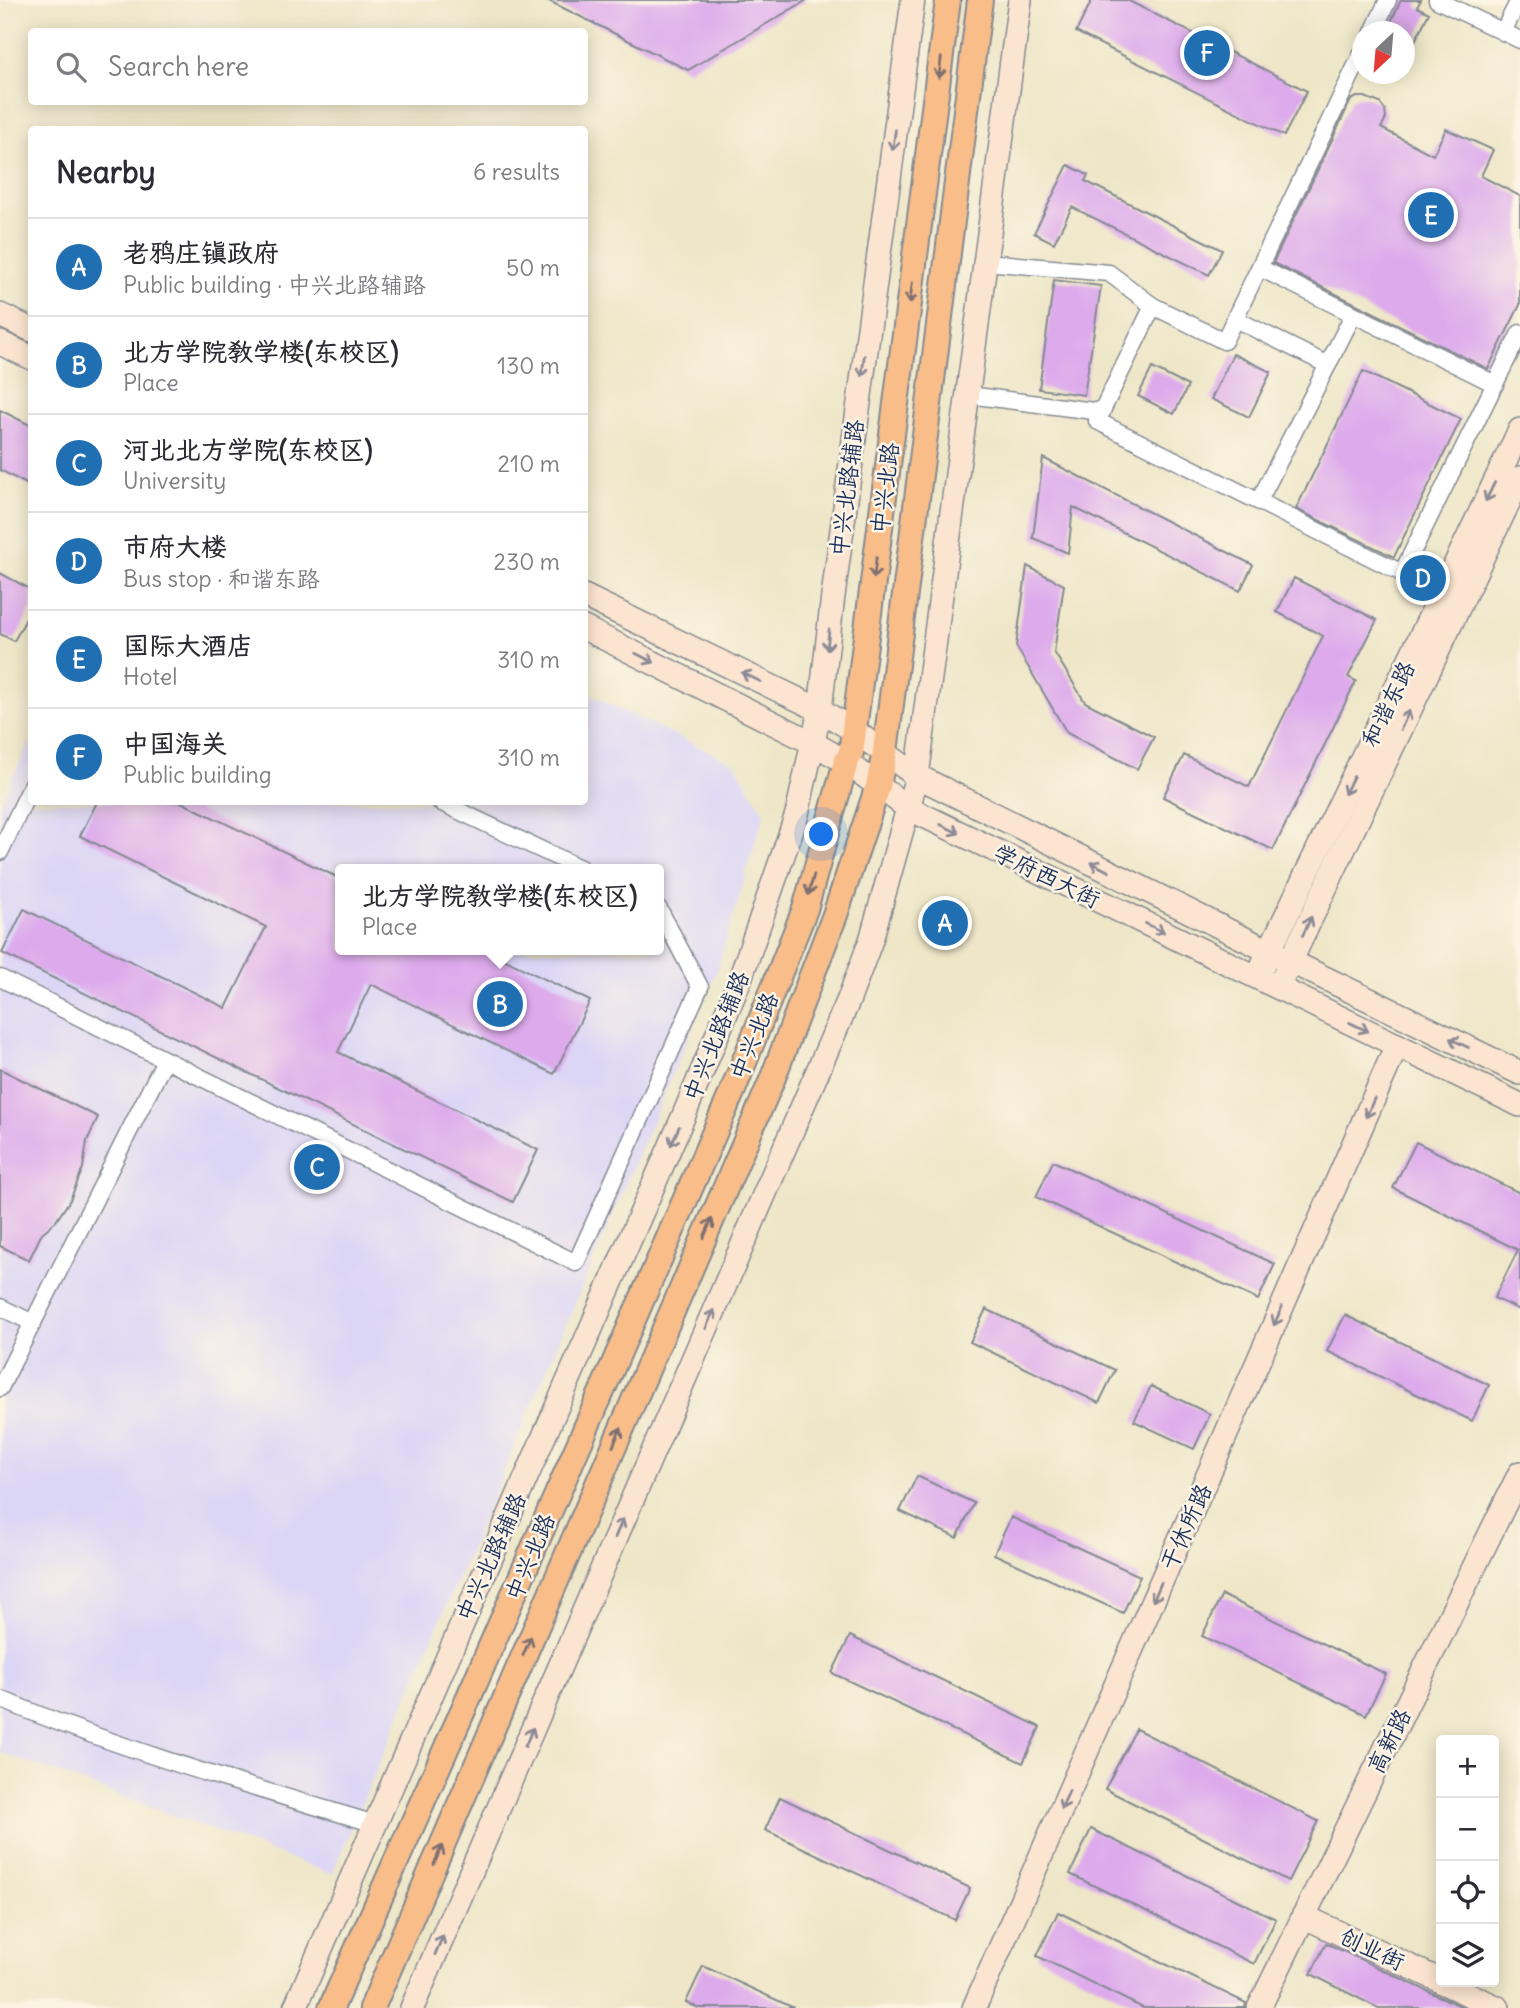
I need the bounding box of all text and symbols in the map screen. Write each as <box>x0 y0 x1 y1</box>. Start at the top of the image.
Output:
north arrow <box>1352 21 1415 84</box>
pin: F <box>1184 27 1230 79</box>
search box <box>28 28 588 105</box>
icon: search <box>52 48 90 86</box>
text: Search here <box>108 50 249 83</box>
one-way arrow <box>933 56 946 79</box>
one-way arrow <box>887 129 900 151</box>
text: Nearby <box>56 153 156 191</box>
text: 6 results <box>473 157 560 186</box>
pin: E <box>1408 189 1454 241</box>
text: 老鸦庄镇政府 <box>123 236 279 269</box>
text: A <box>72 253 86 282</box>
text: 50 m <box>506 253 560 282</box>
text: Public building · 中兴北路辅路 <box>123 270 426 299</box>
one-way arrow <box>904 282 917 304</box>
text: 北方学院教学楼(东校区) <box>123 335 399 368</box>
text: B <box>71 351 87 380</box>
text: 130 m <box>497 351 560 380</box>
one-way arrow <box>857 354 870 377</box>
text: Place <box>123 368 179 397</box>
street label: 中兴北路辅路 <box>824 418 869 558</box>
text: 河北北方学院(东校区) <box>123 433 373 466</box>
street label: 中兴北路 <box>865 441 905 535</box>
text: C <box>71 449 87 478</box>
text: 210 m <box>497 449 560 478</box>
text: University <box>123 466 226 495</box>
one-way arrow <box>1483 481 1497 502</box>
text: 市府大楼 <box>123 530 227 563</box>
text: D <box>71 547 87 576</box>
text: 230 m <box>494 547 560 576</box>
pin: D <box>1400 552 1446 604</box>
one-way arrow <box>868 556 881 578</box>
text: Bus stop · 和谐东路 <box>123 564 320 593</box>
one-way arrow <box>821 628 834 651</box>
text: 国际大酒店 <box>123 629 253 662</box>
text: E <box>72 645 86 674</box>
text: 310 m <box>497 645 560 674</box>
one-way arrow <box>635 652 655 666</box>
street label: 和谐东路 <box>1354 656 1421 751</box>
text: Hotel <box>123 662 177 691</box>
one-way arrow <box>741 669 762 683</box>
one-way arrow <box>1398 710 1412 731</box>
text: 中国海关 <box>123 727 227 760</box>
text: F <box>72 743 86 772</box>
text: 310 m <box>497 743 560 772</box>
text: Public building <box>123 760 272 789</box>
one-way arrow <box>1342 774 1355 795</box>
your location <box>804 817 838 851</box>
one-way arrow <box>939 823 960 836</box>
street label: 学府西大街 <box>989 837 1105 914</box>
one-way arrow <box>1090 860 1111 874</box>
popup <box>335 864 664 955</box>
one-way arrow <box>804 874 817 896</box>
text: 北方学院教学楼(东校区) <box>362 879 637 912</box>
pin: A <box>922 897 968 949</box>
text: Place <box>362 912 417 941</box>
one-way arrow <box>1301 916 1314 937</box>
one-way arrow <box>1144 922 1165 935</box>
street label: 中兴北路辅路 <box>677 967 755 1105</box>
pin: B <box>477 978 523 1030</box>
street label: 中兴北路 <box>724 988 784 1084</box>
one-way arrow <box>1348 1021 1369 1034</box>
one-way arrow <box>1449 1036 1470 1049</box>
one-way arrow <box>1363 1097 1376 1118</box>
one-way arrow <box>667 1125 680 1146</box>
pin: C <box>294 1141 340 1193</box>
one-way arrow <box>702 1218 715 1239</box>
one-way arrow <box>1271 1305 1284 1326</box>
one-way arrow <box>704 1309 717 1330</box>
one-way arrow <box>612 1427 625 1448</box>
street label: 干休所路 <box>1154 1479 1217 1575</box>
street label: 中兴北路辅路 <box>450 1488 532 1626</box>
street label: 中兴北路 <box>499 1509 561 1605</box>
one-way arrow <box>613 1517 626 1539</box>
one-way arrow <box>1150 1580 1163 1602</box>
one-way arrow <box>522 1636 535 1657</box>
street label: 高新路 <box>1360 1703 1417 1778</box>
one-way arrow <box>523 1726 536 1748</box>
map controls <box>1436 1735 1499 1987</box>
button: + <box>1436 1735 1499 1798</box>
one-way arrow <box>1058 1789 1071 1810</box>
button: − <box>1436 1798 1499 1861</box>
one-way arrow <box>432 1845 445 1866</box>
button: locate <box>1436 1861 1499 1924</box>
street label: 创业街 <box>1335 1921 1410 1976</box>
button: layers <box>1436 1924 1499 1987</box>
one-way arrow <box>433 1935 446 1957</box>

